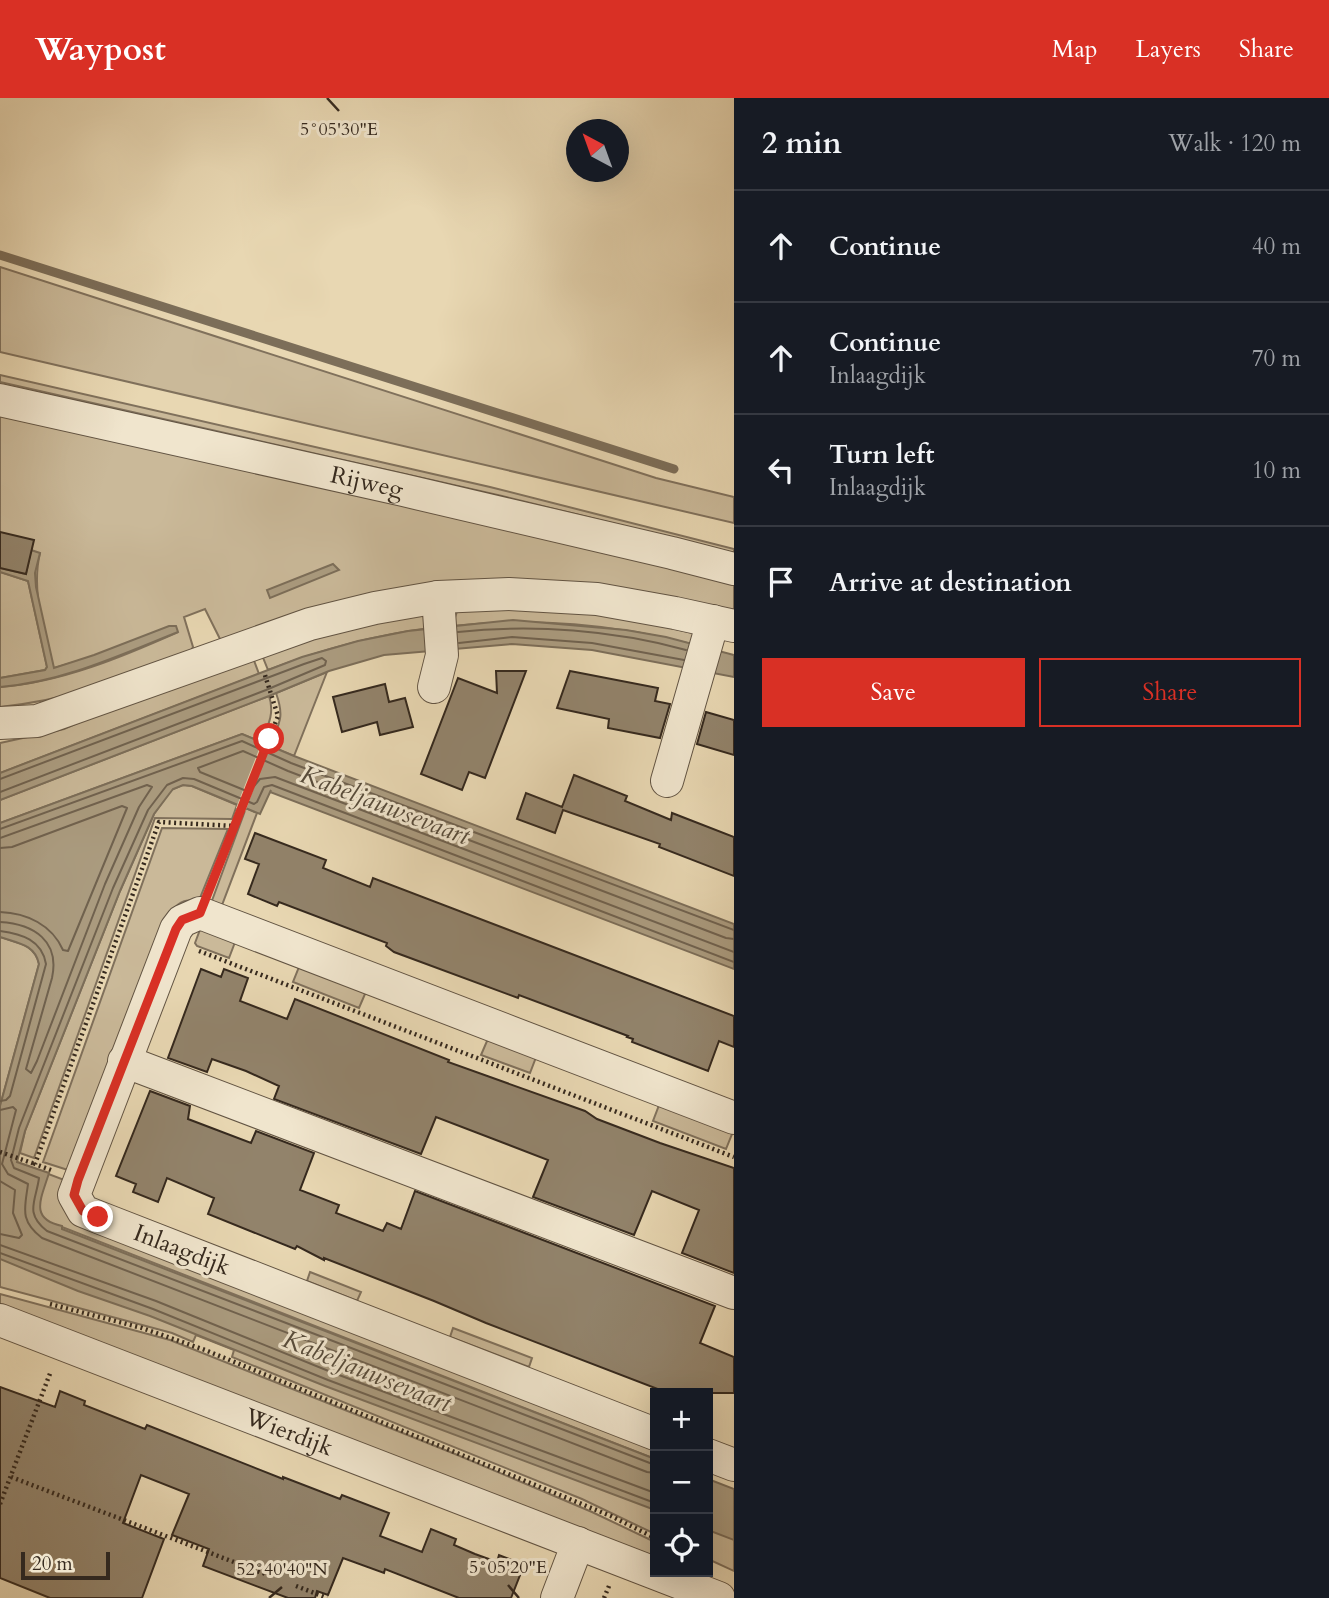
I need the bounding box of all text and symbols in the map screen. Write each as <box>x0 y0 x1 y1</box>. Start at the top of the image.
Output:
text: Waypost <box>35 27 166 72</box>
text: Map <box>1052 33 1098 66</box>
text: Layers <box>1136 33 1201 66</box>
text: Share <box>1239 33 1294 66</box>
text: 5°05'30"E <box>300 117 378 142</box>
north arrow <box>566 119 629 182</box>
text: 2 min <box>762 123 842 164</box>
text: Walk · 120 m <box>1168 128 1301 159</box>
icon: ahead <box>762 227 800 265</box>
text: Continue <box>829 229 941 264</box>
text: 40 m <box>1252 231 1301 262</box>
text: Continue <box>829 325 941 360</box>
icon: ahead <box>762 339 800 377</box>
text: 70 m <box>1252 343 1301 374</box>
text: Inlaagdijk <box>829 360 926 391</box>
text: Turn left <box>829 437 934 472</box>
icon: left <box>762 451 800 489</box>
text: 10 m <box>1252 455 1301 486</box>
street label: Rijweg <box>327 458 407 506</box>
text: Inlaagdijk <box>829 472 926 503</box>
icon: arrive <box>762 563 800 601</box>
text: Arrive at destination <box>829 565 1072 600</box>
button: Save <box>762 658 1025 727</box>
button: Share <box>1039 658 1301 727</box>
route start <box>253 723 284 754</box>
water label: Kabeljauwsevaart <box>295 757 475 854</box>
route end <box>82 1201 113 1232</box>
street label: Inlaagdijk <box>129 1216 235 1284</box>
water label: Kabeljauwsevaart <box>278 1321 457 1421</box>
map controls <box>650 1388 713 1577</box>
button: + <box>650 1388 713 1451</box>
street label: Wierdijk <box>239 1399 338 1464</box>
button: − <box>650 1451 713 1514</box>
button: locate <box>650 1514 713 1577</box>
scale bar <box>21 1549 110 1581</box>
text: 20 m <box>32 1551 73 1577</box>
text: 5°05'20"E <box>469 1555 547 1580</box>
text: 52°40'40"N <box>236 1557 328 1582</box>

